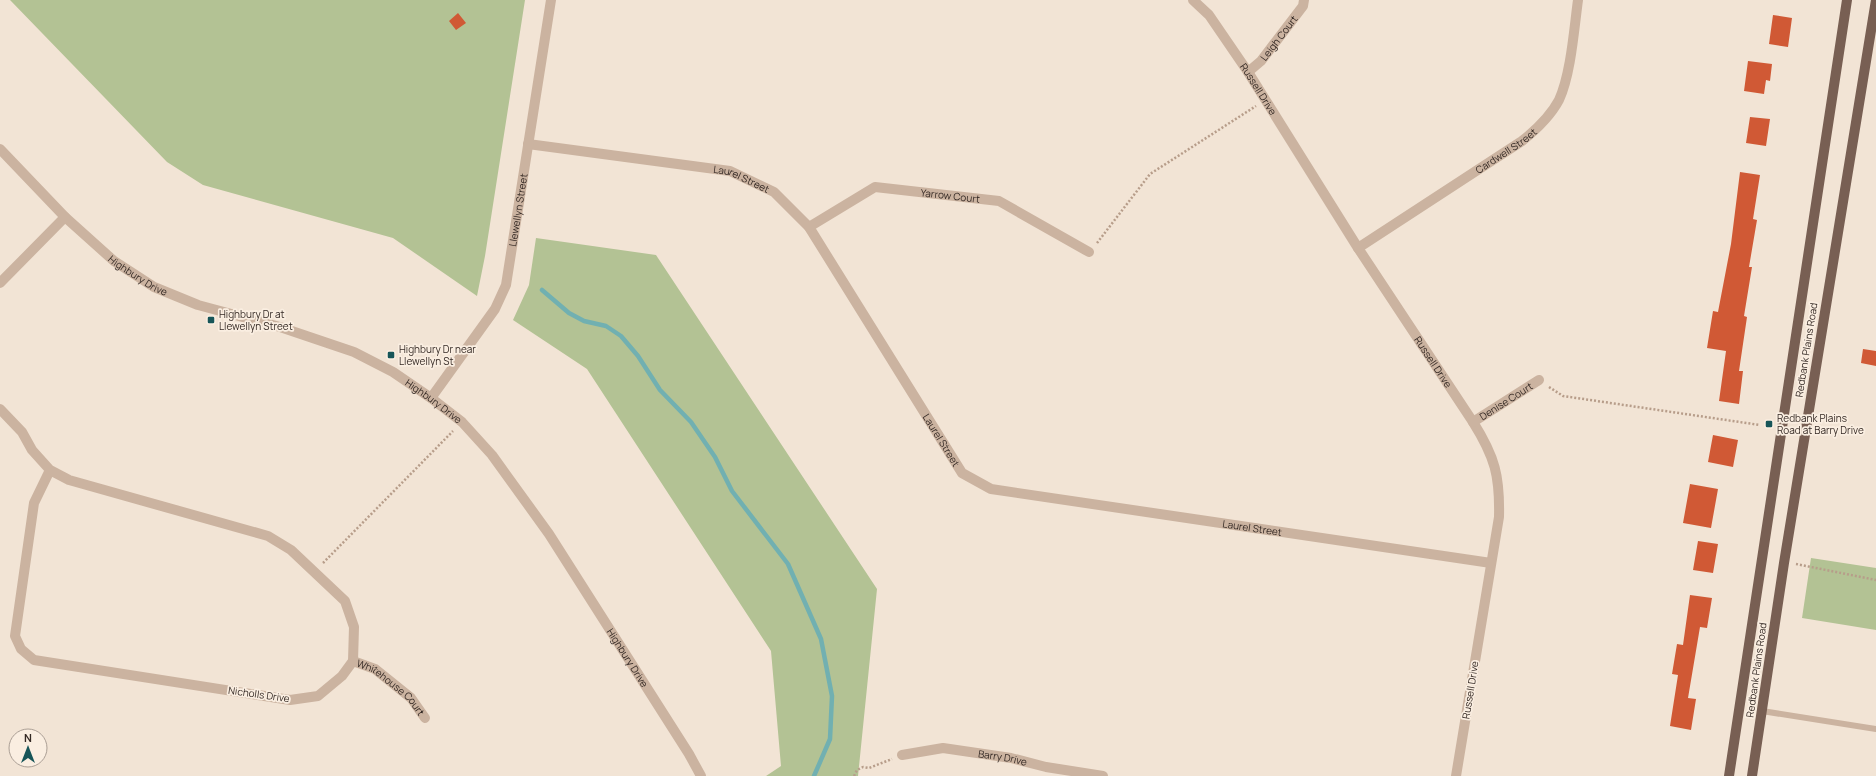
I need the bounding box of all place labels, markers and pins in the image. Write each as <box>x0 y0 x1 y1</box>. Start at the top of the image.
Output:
place label: Highbury Dr at Llewellyn Street <box>219 307 293 333</box>
marker: Highbury Dr at Llewellyn Street <box>206 315 216 325</box>
place label: Highbury Dr near Llewellyn St <box>399 342 476 368</box>
marker: Highbury Dr near Llewellyn St <box>386 350 396 360</box>
place label: Redbank Plains Road at Barry Drive <box>1777 411 1864 437</box>
marker: Redbank Plains Road at Barry Drive <box>1764 419 1774 429</box>

